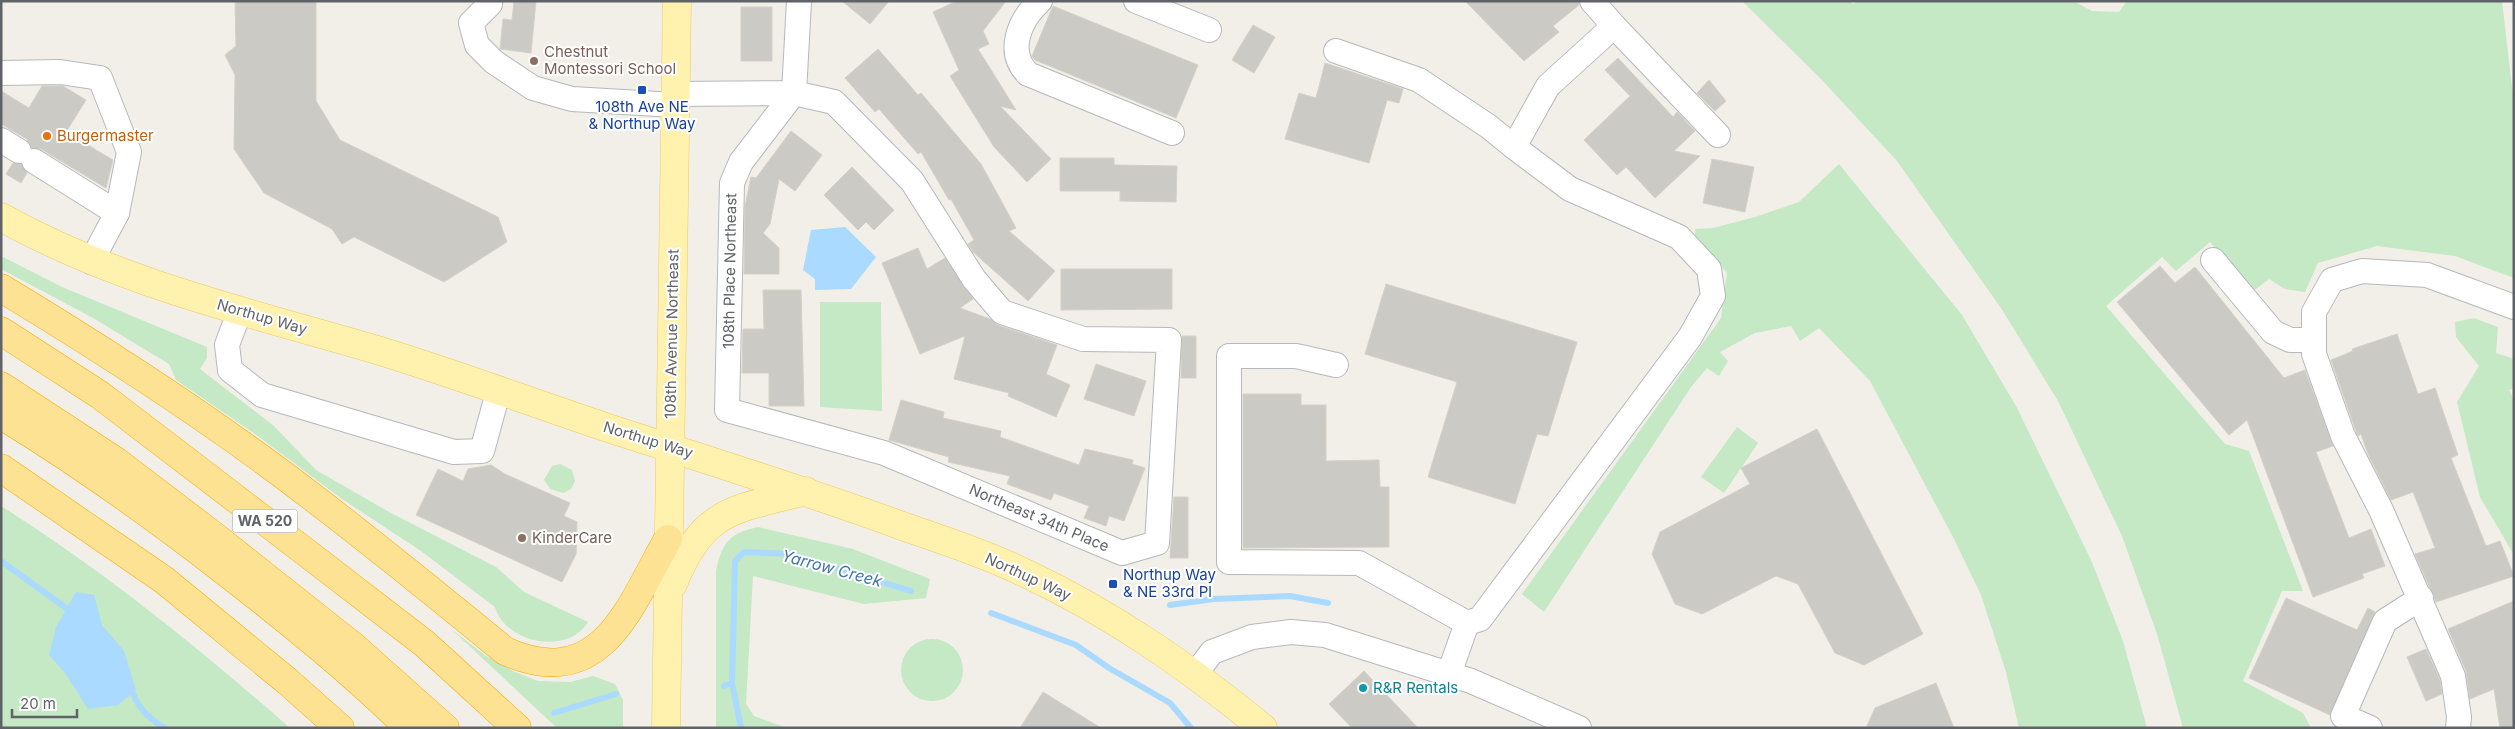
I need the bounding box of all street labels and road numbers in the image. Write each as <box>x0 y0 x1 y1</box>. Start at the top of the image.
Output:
street label: 108th Place Northeast <box>719 193 740 349</box>
street label: 108th Avenue Northeast <box>661 249 682 419</box>
street label: Northup Way <box>215 295 310 339</box>
street label: Northup Way <box>601 417 696 462</box>
street label: Northeast 34th Place <box>966 479 1112 556</box>
road number: WA 520 <box>232 510 298 532</box>
street label: Northup Way <box>982 548 1075 605</box>

